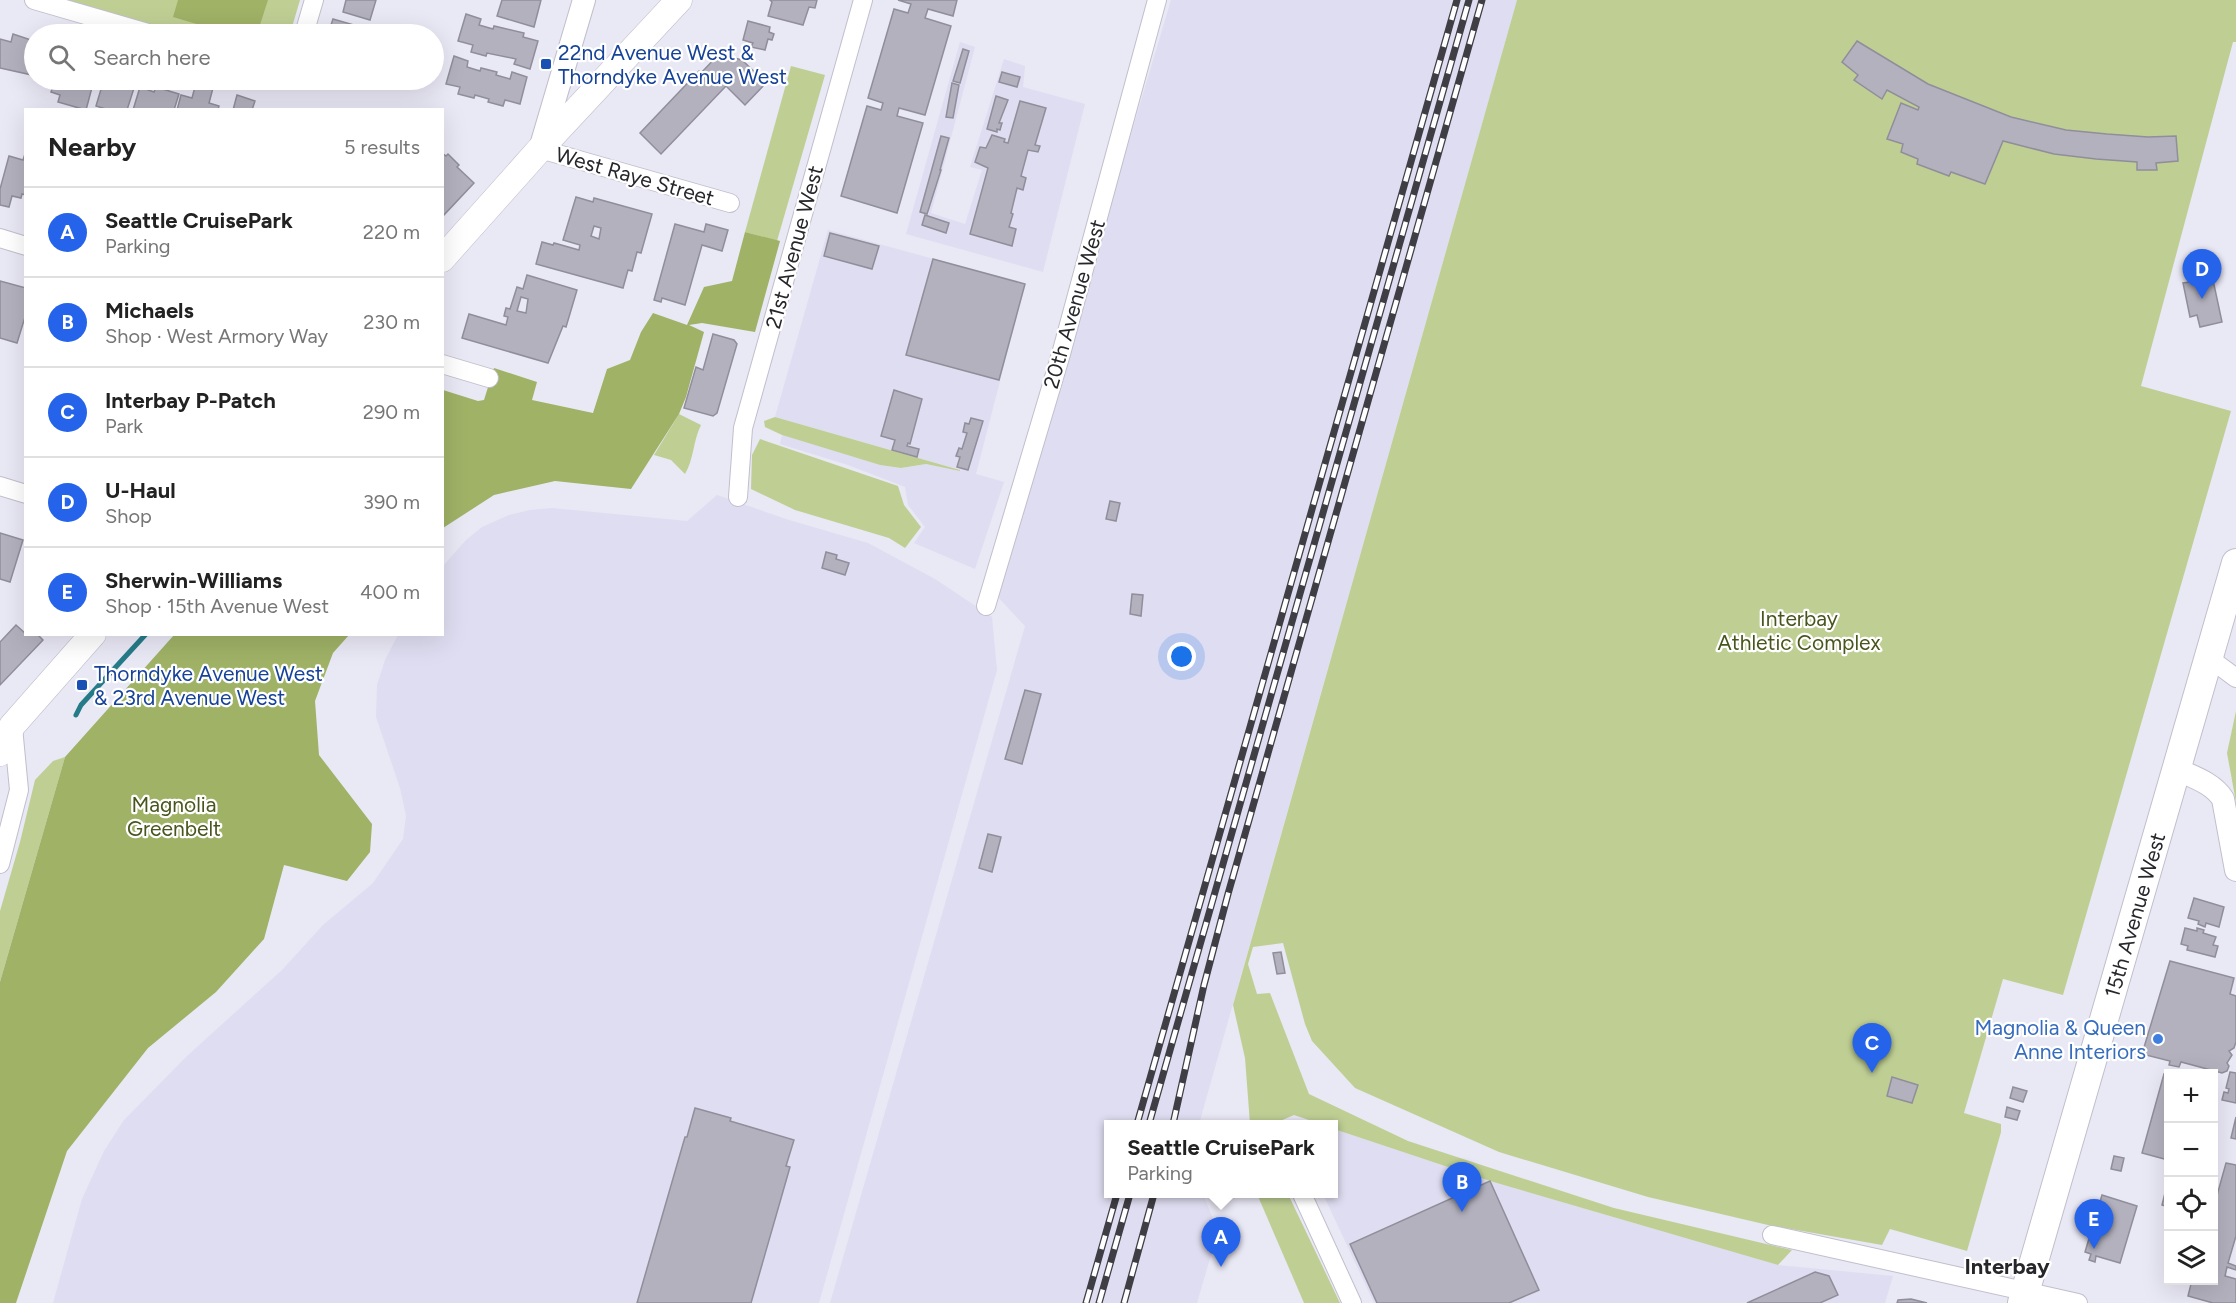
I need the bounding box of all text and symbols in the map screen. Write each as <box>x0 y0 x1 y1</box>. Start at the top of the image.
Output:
search box <box>24 24 444 90</box>
place label: 22nd Avenue West & Thorndyke Avenue West <box>558 40 787 89</box>
icon: search <box>45 41 78 74</box>
text: Search here <box>93 44 211 71</box>
marker: 22nd Avenue West & Thorndyke Avenue West <box>539 57 553 71</box>
text: Nearby <box>48 131 136 163</box>
text: 5 results <box>344 135 420 159</box>
street label: West Raye Street <box>553 141 717 211</box>
street label: 21st Avenue West <box>760 163 828 331</box>
text: Seattle CruisePark <box>105 207 293 234</box>
street label: 20th Avenue West <box>1038 217 1110 391</box>
text: A <box>60 220 75 244</box>
text: 220 m <box>363 220 420 244</box>
text: Parking <box>105 234 171 258</box>
pin: D <box>2182 250 2222 299</box>
text: Michaels <box>105 297 194 324</box>
text: B <box>61 310 74 334</box>
text: 230 m <box>363 310 420 334</box>
text: Shop · West Armory Way <box>105 324 328 348</box>
text: Interbay P-Patch <box>105 387 276 414</box>
text: C <box>60 400 75 424</box>
text: 290 m <box>363 400 420 424</box>
text: Park <box>105 414 143 438</box>
text: U-Haul <box>105 477 176 504</box>
text: D <box>61 490 75 514</box>
text: 390 m <box>363 490 420 514</box>
text: Shop <box>105 504 152 528</box>
text: Sherwin-Williams <box>105 567 282 594</box>
text: E <box>62 580 73 604</box>
text: 400 m <box>360 580 420 604</box>
text: Shop · 15th Avenue West <box>105 594 329 618</box>
park label: Interbay Athletic Complex <box>1718 606 1880 655</box>
your location <box>1167 642 1196 671</box>
place label: Thorndyke Avenue West & 23rd Avenue West <box>94 661 323 710</box>
marker: Thorndyke Avenue West & 23rd Avenue West <box>75 678 89 692</box>
park label: Magnolia Greenbelt <box>127 792 221 841</box>
street label: 15th Avenue West <box>2099 830 2170 1000</box>
place label: Magnolia & Queen Anne Interiors <box>1974 1015 2146 1064</box>
pin: C <box>1852 1024 1892 1073</box>
marker: Magnolia & Queen Anne Interiors <box>2151 1032 2165 1046</box>
map controls <box>2164 1069 2218 1285</box>
button: + <box>2164 1069 2218 1123</box>
popup <box>1104 1120 1338 1198</box>
button: − <box>2164 1123 2218 1177</box>
text: Seattle CruisePark <box>1127 1134 1315 1161</box>
text: Parking <box>1127 1161 1193 1185</box>
pin: B <box>1442 1162 1482 1212</box>
button: locate <box>2164 1177 2218 1231</box>
pin: E <box>2074 1200 2114 1249</box>
pin: A <box>1202 1218 1240 1267</box>
button: layers <box>2164 1231 2218 1285</box>
district label: Interbay <box>1964 1253 2050 1280</box>

